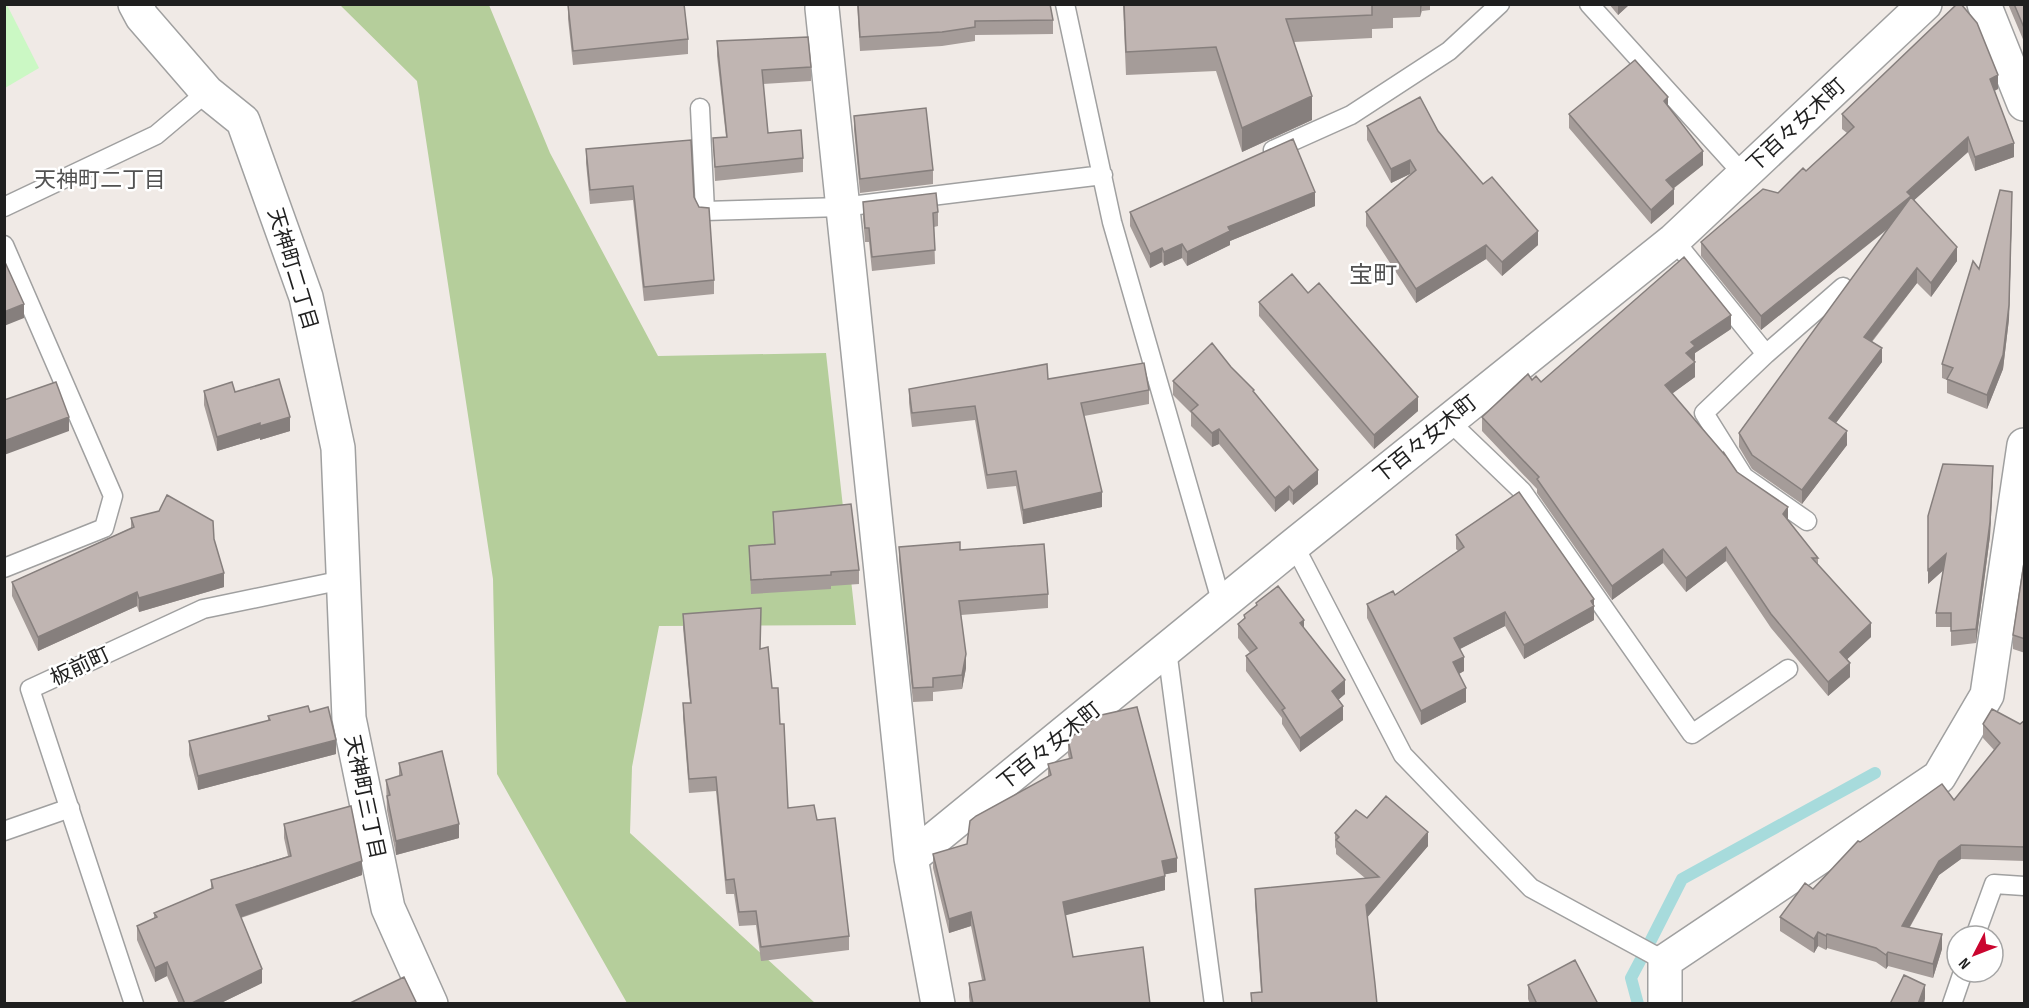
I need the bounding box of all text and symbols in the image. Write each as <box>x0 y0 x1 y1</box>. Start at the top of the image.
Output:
street label: 下百々女木町 <box>1742 73 1851 177</box>
district label: 天神町二丁目 <box>34 167 166 194</box>
street label: 天神町二丁目 <box>262 205 323 333</box>
district label: 宝町 <box>1349 261 1397 290</box>
street label: 下百々女木町 <box>1368 390 1482 489</box>
street label: 板前町 <box>46 642 114 691</box>
street label: 下百々女木町 <box>992 697 1106 796</box>
street label: 天神町三丁目 <box>339 733 390 861</box>
north arrow <box>1945 924 2005 984</box>
text: N <box>1955 954 1975 973</box>

